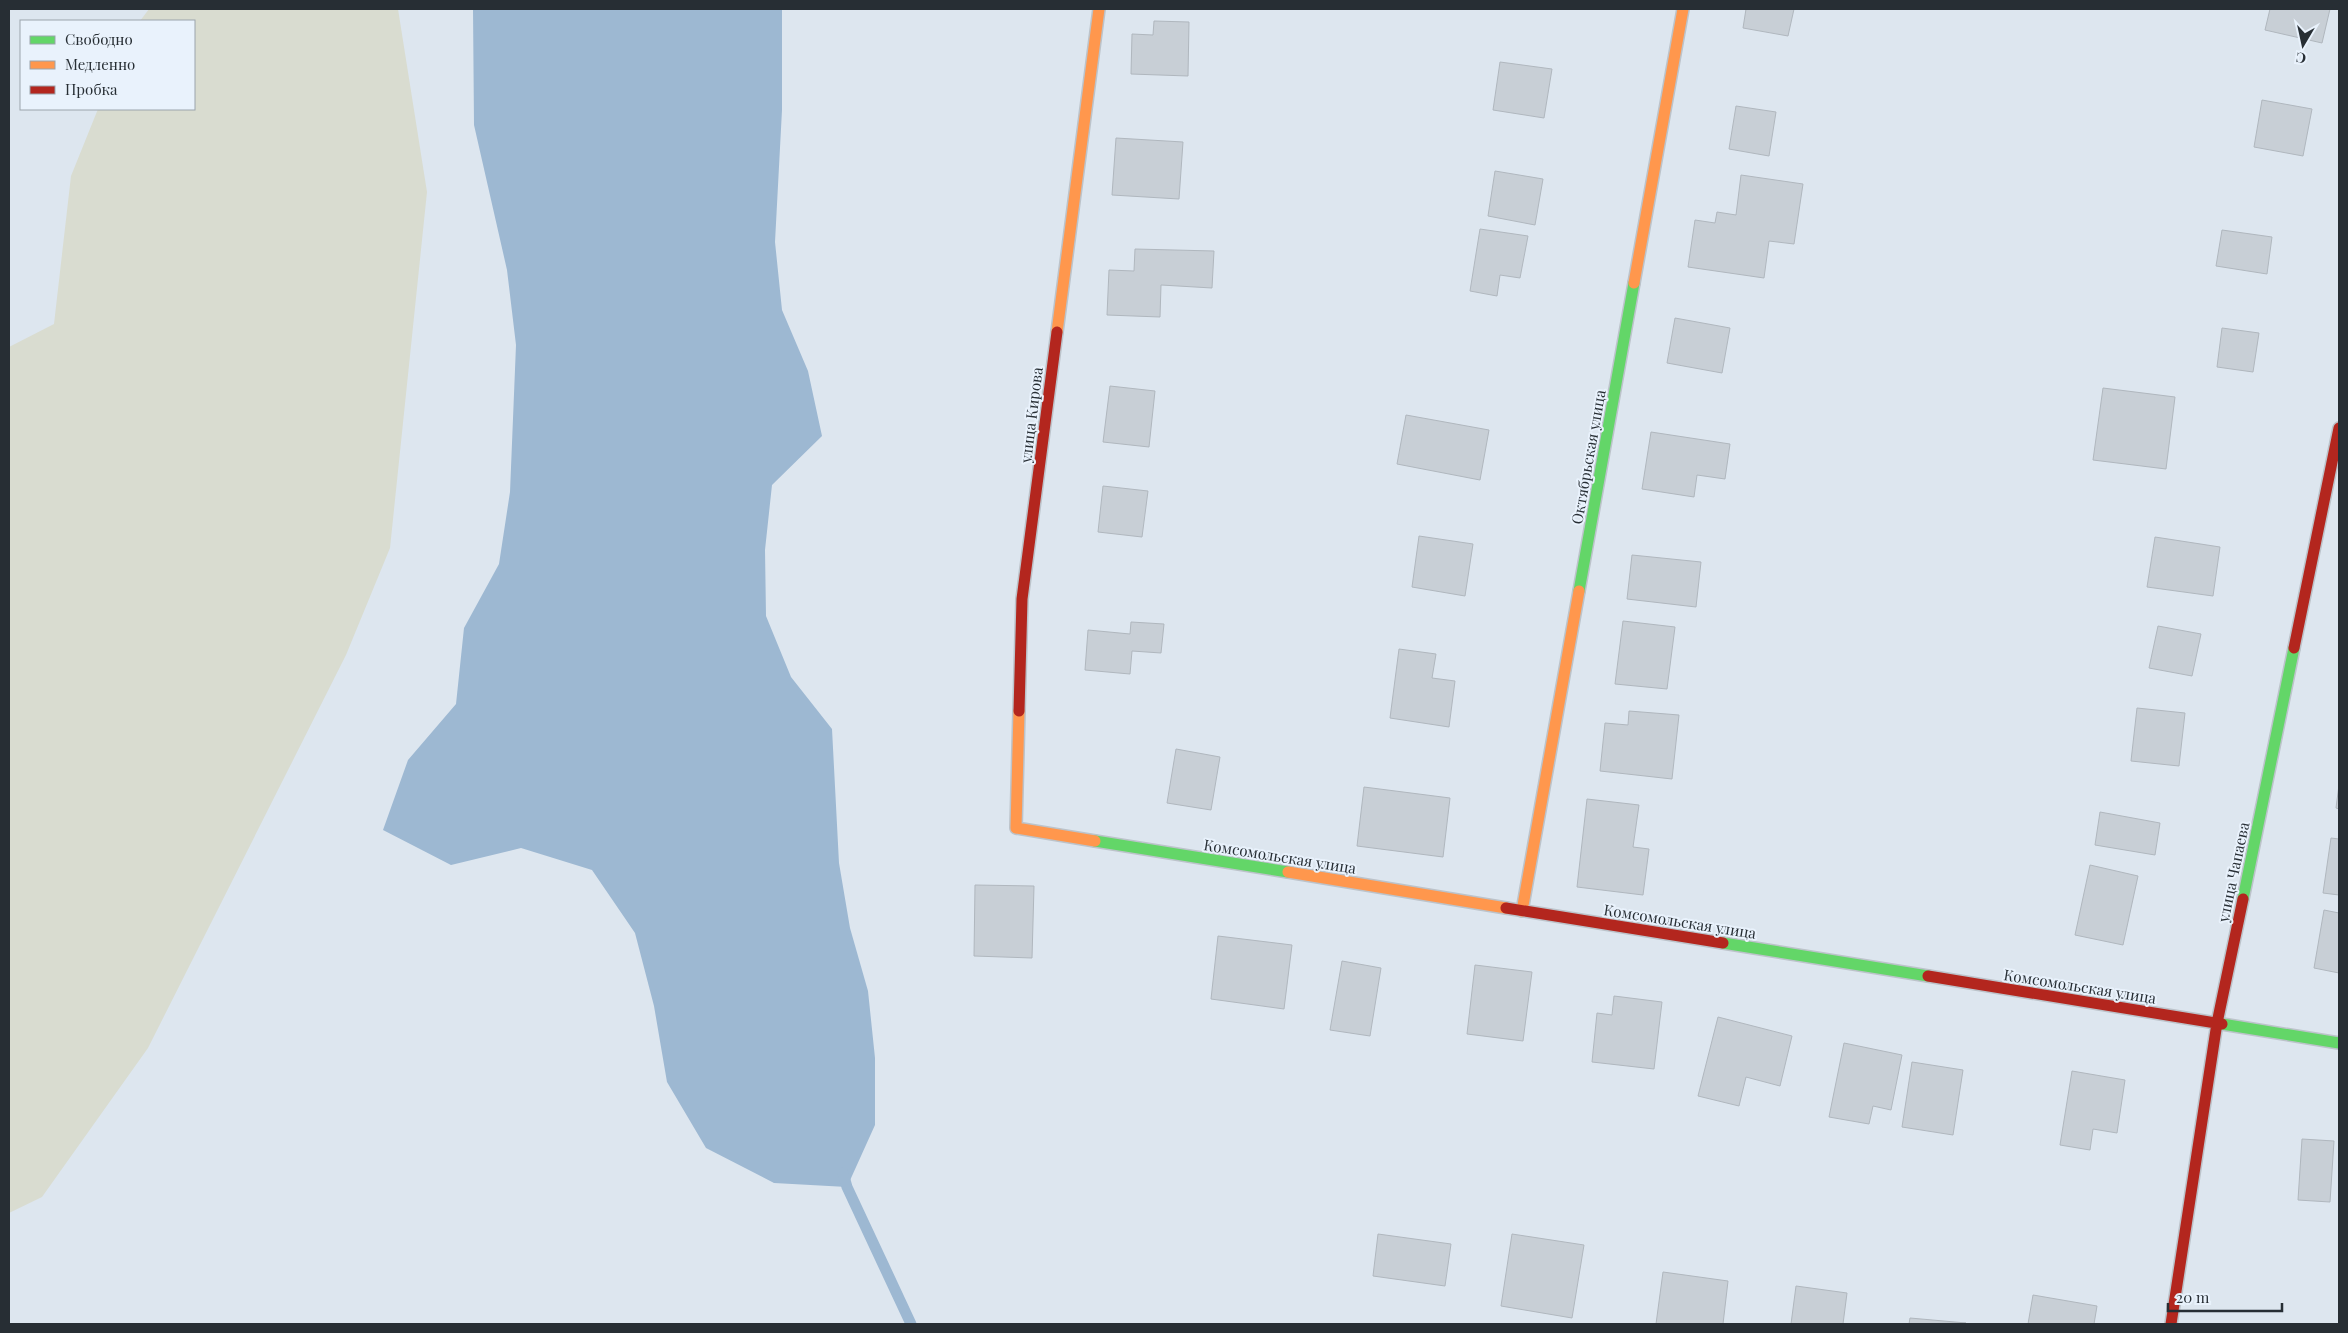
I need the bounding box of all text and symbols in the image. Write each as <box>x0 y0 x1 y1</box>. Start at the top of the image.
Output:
legend <box>20 20 195 110</box>
north arrow <box>2278 20 2328 70</box>
text: Свободно <box>65 29 133 49</box>
text: С <box>2294 48 2307 68</box>
text: Медленно <box>65 54 135 74</box>
text: Пробка <box>65 79 118 99</box>
street label: улица Кирова <box>1015 365 1047 465</box>
street label: Октябрьская улица <box>1566 388 1610 526</box>
street label: улица Чапаева <box>2212 820 2253 925</box>
street label: Комсомольская улица <box>1202 834 1358 878</box>
street label: Комсомольская улица <box>1602 899 1758 943</box>
street label: Комсомольская улица <box>2002 964 2158 1008</box>
scale bar <box>2168 1280 2282 1312</box>
text: 20 m <box>2176 1287 2210 1307</box>

